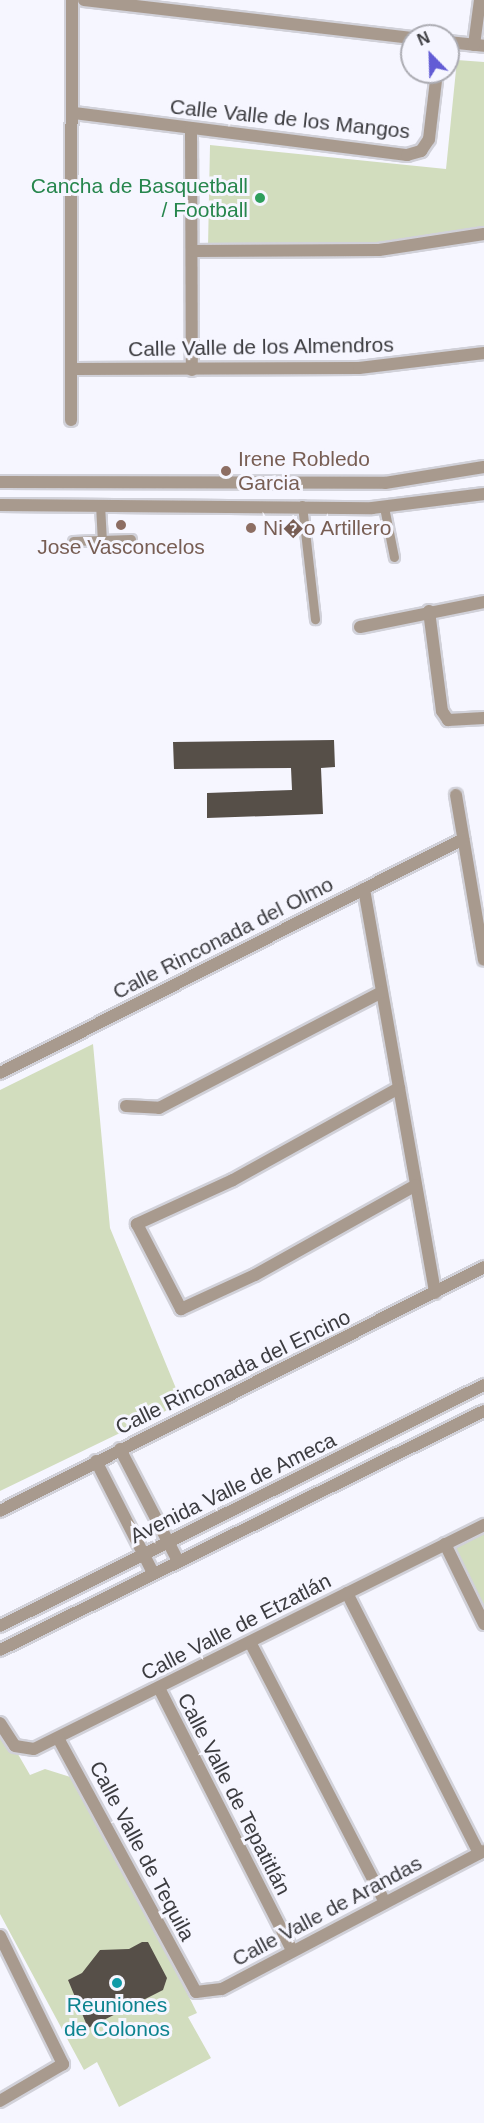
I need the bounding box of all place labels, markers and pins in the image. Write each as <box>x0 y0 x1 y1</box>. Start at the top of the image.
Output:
place label: Cancha de Basquetball / Football <box>31 173 248 223</box>
marker: Cancha de Basquetball / Football <box>253 191 267 205</box>
place label: Irene Robledo Garcia <box>238 446 370 496</box>
marker: Irene Robledo Garcia <box>219 464 233 478</box>
place label: Ni�o Artillero <box>263 515 393 541</box>
marker: Jose Vasconcelos <box>114 518 128 532</box>
marker: Ni�o Artillero <box>244 521 258 535</box>
place label: Jose Vasconcelos <box>37 534 205 560</box>
marker: Reuniones de Colonos <box>110 1976 124 1990</box>
place label: Reuniones de Colonos <box>64 1992 170 2042</box>

